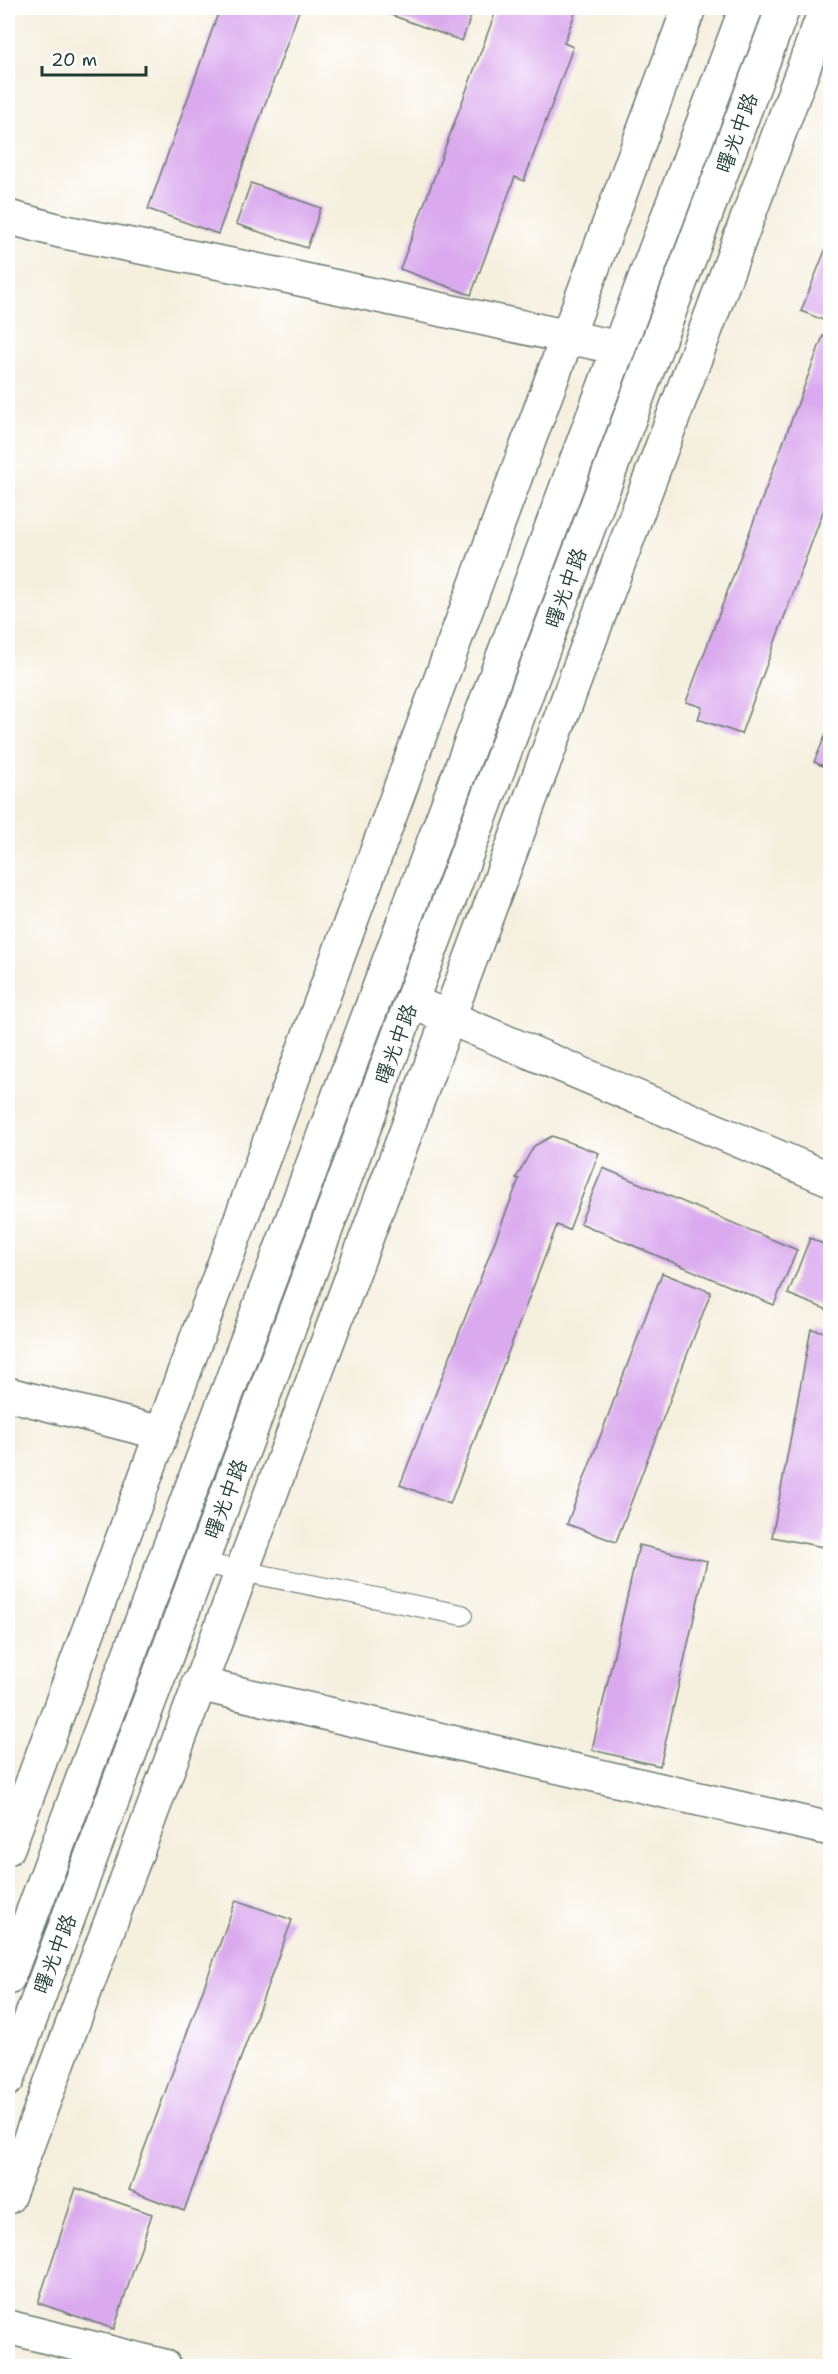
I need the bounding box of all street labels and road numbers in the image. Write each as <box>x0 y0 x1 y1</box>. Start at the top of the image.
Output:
street label: 曙光中路 <box>709 89 765 177</box>
street label: 曙光中路 <box>538 544 594 632</box>
street label: 曙光中路 <box>368 1000 424 1088</box>
street label: 曙光中路 <box>198 1455 254 1543</box>
street label: 曙光中路 <box>27 1910 83 1998</box>

